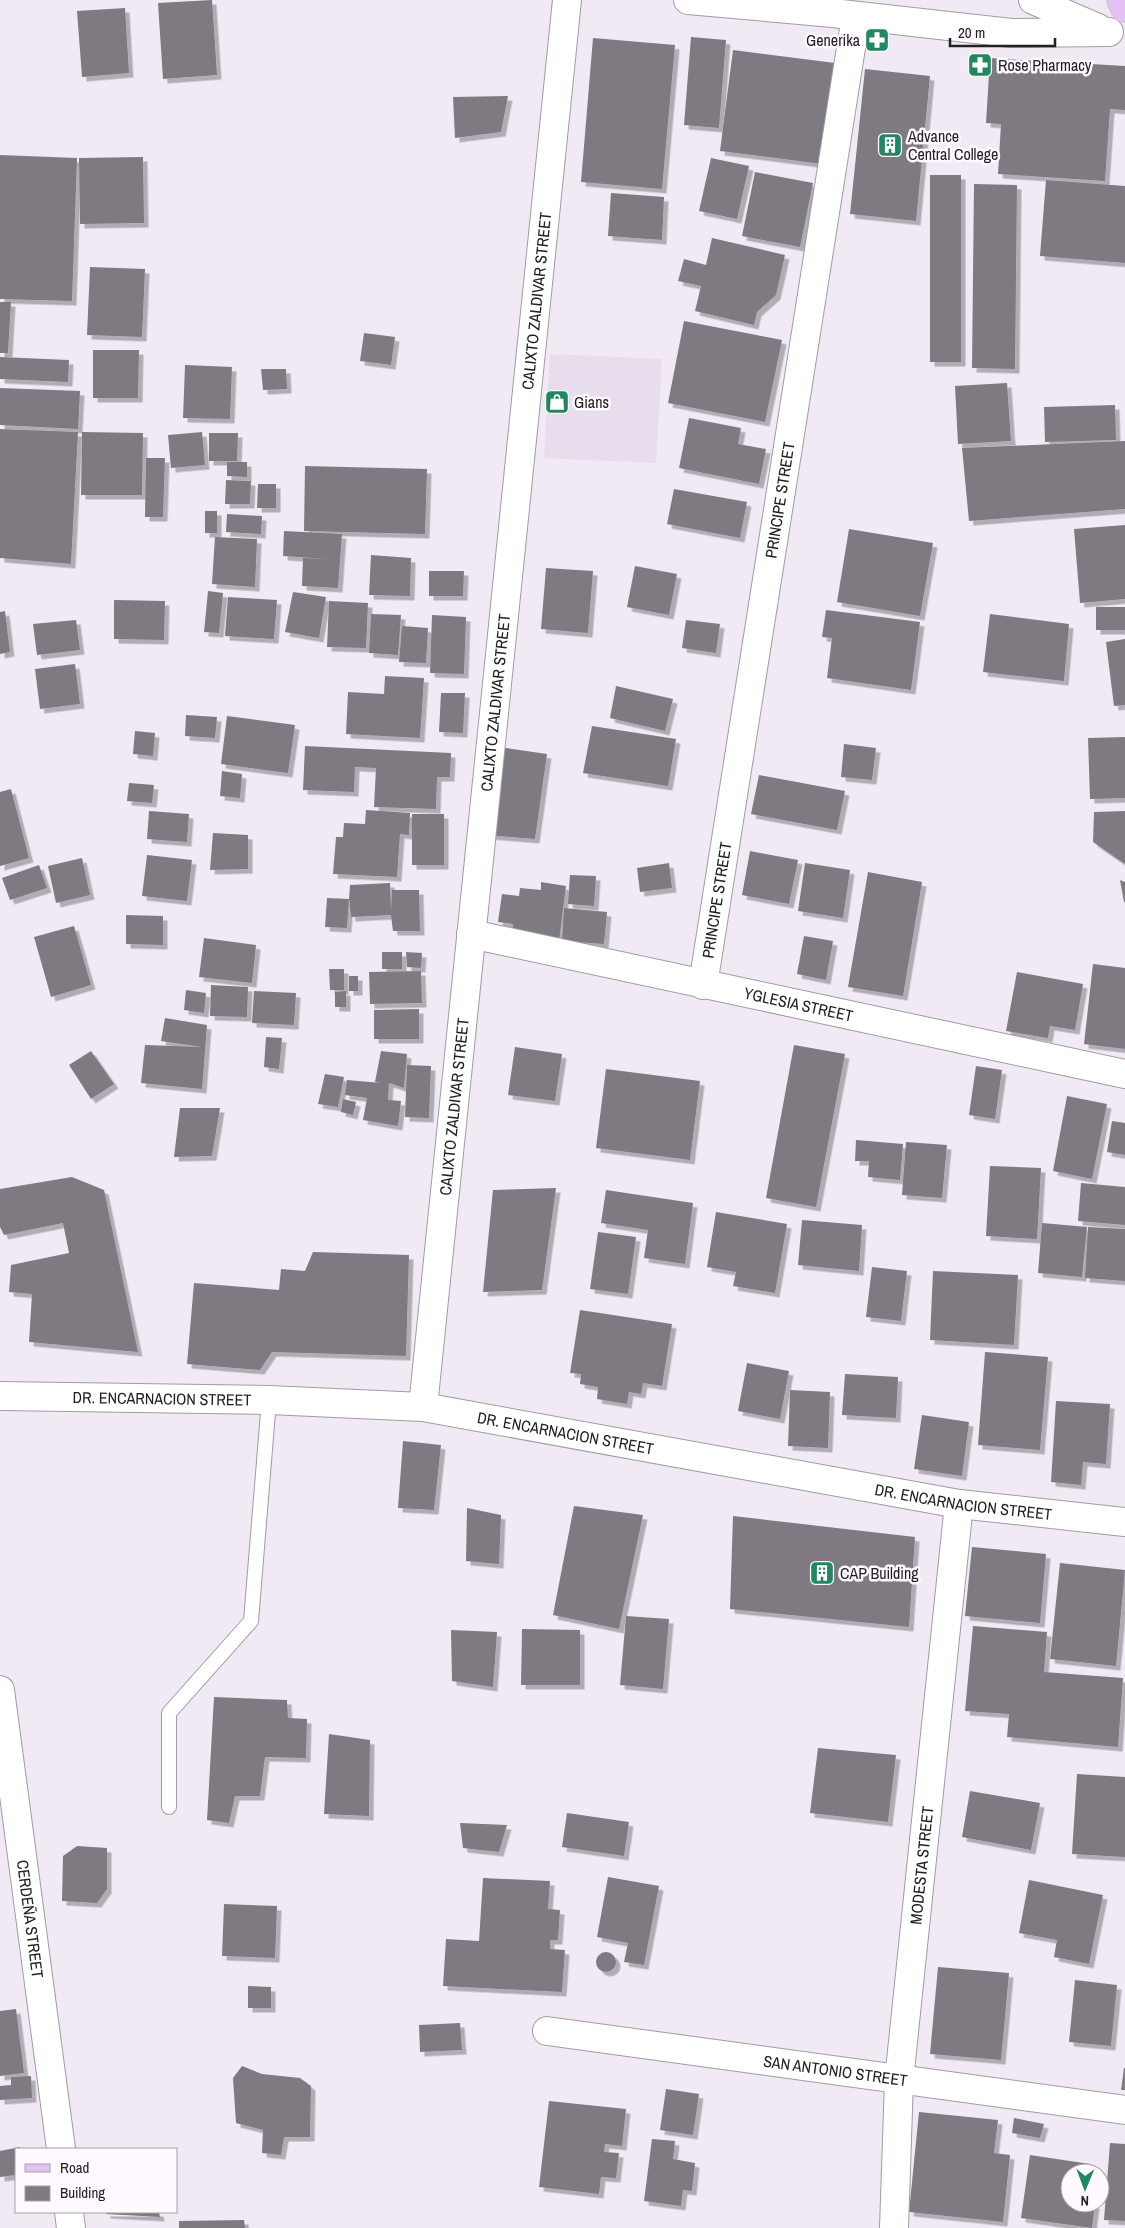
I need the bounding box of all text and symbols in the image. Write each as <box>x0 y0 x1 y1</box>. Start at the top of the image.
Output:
scale bar <box>950 15 1055 47</box>
text: 20 m <box>958 22 985 43</box>
pharmacy icon: Generika <box>864 27 890 53</box>
place label: Generika <box>806 29 861 51</box>
pharmacy icon: Rose Pharmacy <box>967 52 993 78</box>
place label: Rose Pharmacy <box>998 54 1092 76</box>
place label: Advance Central College <box>907 125 998 165</box>
building icon: Advance Central College <box>877 132 903 158</box>
street label: CALIXTO ZALDIVAR STREET <box>516 211 556 391</box>
shop icon: Gians <box>544 389 570 415</box>
place label: Gians <box>574 391 609 413</box>
street label: PRINCIPE STREET <box>760 440 800 560</box>
street label: CALIXTO ZALDIVAR STREET <box>475 613 515 793</box>
street label: PRINCIPE STREET <box>696 840 736 960</box>
street label: YGLESIA STREET <box>742 982 855 1026</box>
street label: CALIXTO ZALDIVAR STREET <box>434 1017 474 1196</box>
street label: DR. ENCARNACION STREET <box>72 1386 252 1411</box>
street label: DR. ENCARNACION STREET <box>476 1406 655 1460</box>
street label: DR. ENCARNACION STREET <box>873 1478 1053 1525</box>
building icon: CAP Building <box>809 1560 835 1586</box>
place label: CAP Building <box>840 1562 919 1584</box>
street label: MODESTA STREET <box>904 1805 938 1925</box>
street label: CERDEÑA STREET <box>12 1859 49 1979</box>
street label: SAN ANTONIO STREET <box>762 2050 909 2091</box>
legend <box>15 2148 178 2213</box>
text: Road <box>60 2157 89 2178</box>
north arrow <box>1060 2163 1110 2213</box>
text: Building <box>60 2182 105 2203</box>
text: N <box>1080 2192 1089 2210</box>

